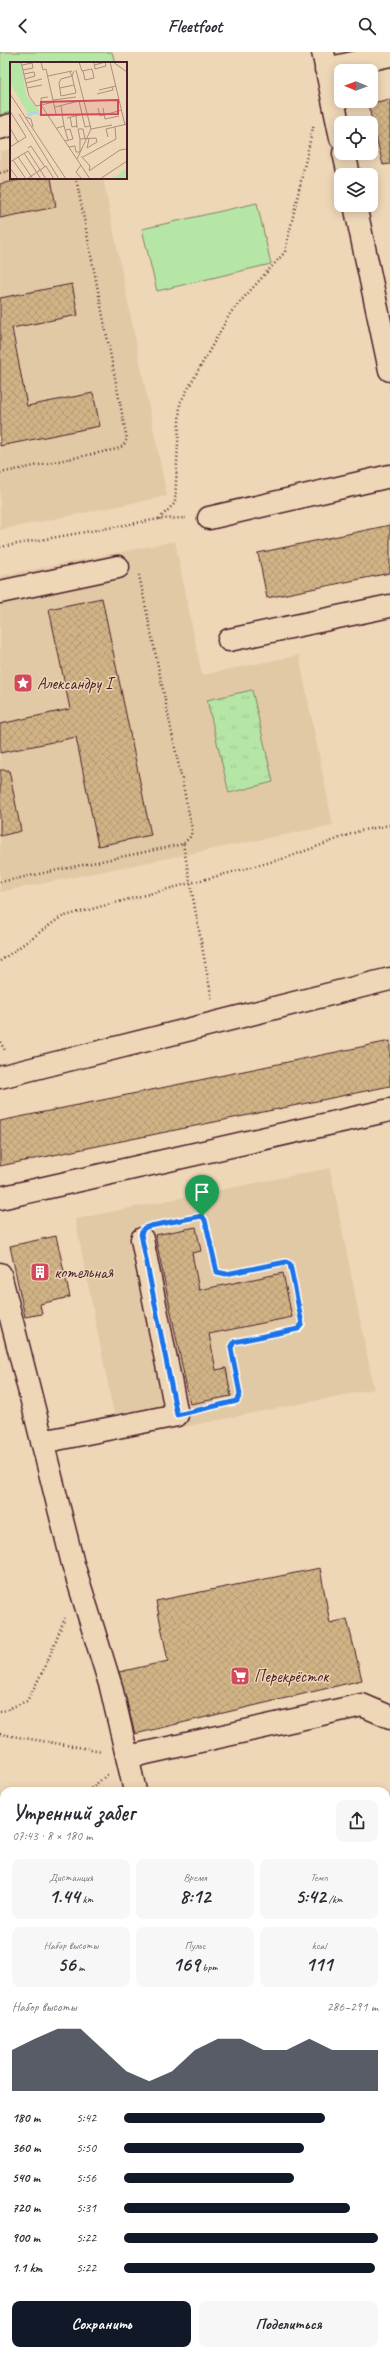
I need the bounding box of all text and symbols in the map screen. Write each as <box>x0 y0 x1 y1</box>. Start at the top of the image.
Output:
icon: back <box>12 15 34 37</box>
text: Fleetfoot <box>168 15 222 37</box>
icon: search <box>356 15 378 37</box>
inset map <box>10 62 127 179</box>
north arrow <box>334 64 378 108</box>
map controls <box>334 64 378 212</box>
button: locate <box>334 116 378 160</box>
button: layers <box>334 168 378 212</box>
place icon: Александру I <box>12 672 34 694</box>
place label: Александру I <box>37 673 116 694</box>
pin <box>185 1175 219 1216</box>
icon: arrive <box>191 1181 213 1203</box>
building icon: котельная <box>29 1261 51 1283</box>
place label: котельная <box>54 1262 114 1283</box>
supermarket icon: Перекрёсток <box>229 1665 251 1687</box>
place label: Перекрёсток <box>254 1666 330 1687</box>
text: Утренний забег <box>12 1799 135 1827</box>
button: share <box>336 1800 378 1842</box>
text: 07:43 · 8 × 180 m <box>12 1828 93 1844</box>
text: Дистанция <box>49 1870 93 1884</box>
text: Время <box>183 1870 207 1884</box>
text: Темп <box>310 1870 328 1884</box>
text: 1.44 <box>49 1884 80 1909</box>
text: 8:12 <box>180 1884 210 1909</box>
text: 5:42 <box>295 1884 326 1909</box>
text: km <box>80 1892 93 1906</box>
text: /km <box>326 1892 343 1906</box>
text: Набор высоты <box>44 1938 98 1952</box>
text: Пульс <box>184 1938 206 1952</box>
text: kcal <box>312 1938 326 1952</box>
text: 56 <box>58 1952 76 1977</box>
text: 169 <box>173 1952 200 1977</box>
text: 111 <box>306 1952 333 1977</box>
text: m <box>76 1960 84 1974</box>
text: bpm <box>200 1960 217 1974</box>
text: Набор высоты <box>12 1999 77 2015</box>
text: 286–291 m <box>327 1999 378 2015</box>
text: 180 m <box>12 2110 40 2126</box>
text: 5:42 <box>76 2110 96 2126</box>
text: 360 m <box>12 2140 40 2156</box>
text: 5:50 <box>76 2140 96 2156</box>
text: 540 m <box>12 2170 40 2186</box>
text: 5:56 <box>76 2170 96 2186</box>
text: 720 m <box>12 2200 40 2216</box>
text: 5:31 <box>76 2200 96 2216</box>
text: 900 m <box>12 2230 40 2246</box>
text: 5:22 <box>76 2230 96 2246</box>
text: 1.1 km <box>12 2260 42 2276</box>
text: 5:22 <box>76 2260 96 2276</box>
button: Сохранить <box>12 2301 191 2347</box>
button: Поделиться <box>199 2301 378 2347</box>

